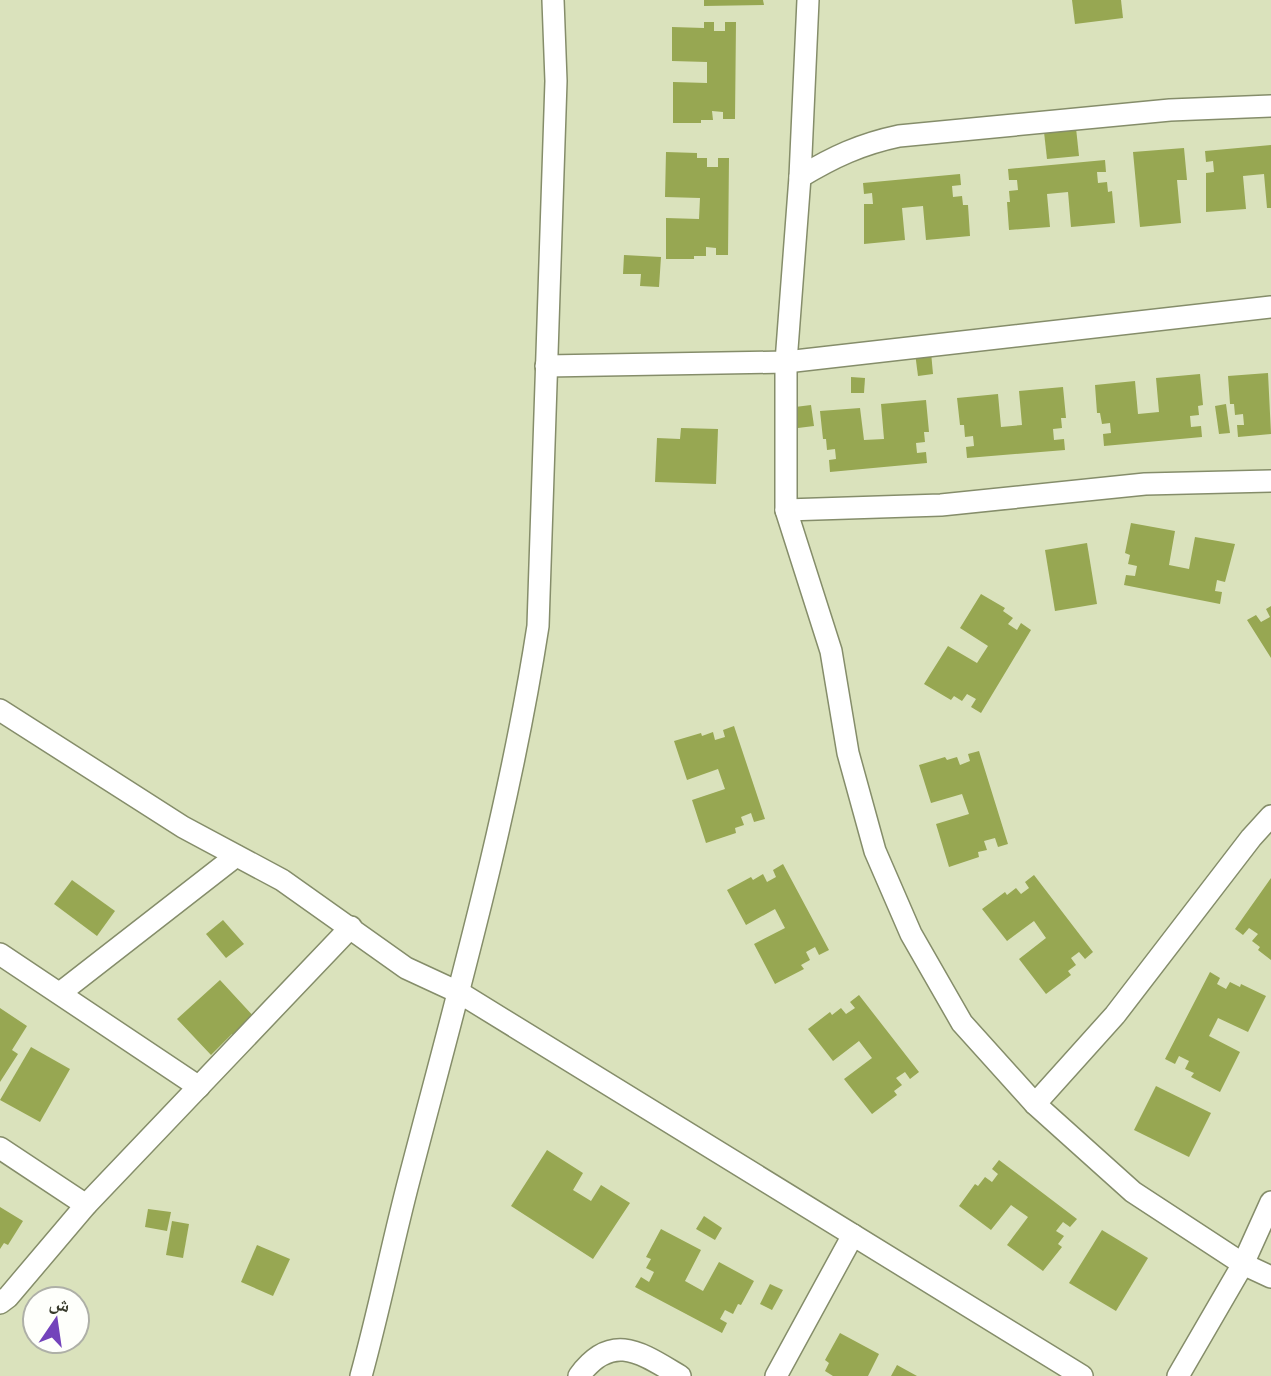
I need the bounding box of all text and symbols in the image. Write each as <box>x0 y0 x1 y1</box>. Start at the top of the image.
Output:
north arrow <box>21 1285 91 1355</box>
text: ش <box>47 1289 72 1317</box>

